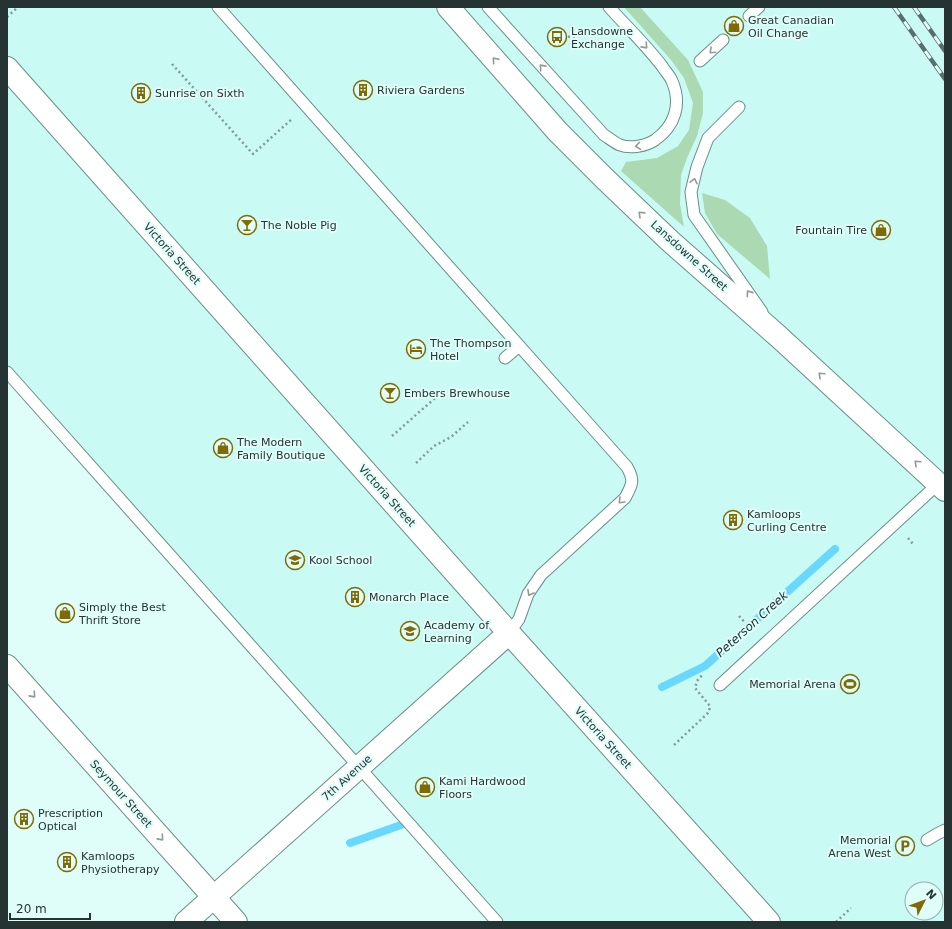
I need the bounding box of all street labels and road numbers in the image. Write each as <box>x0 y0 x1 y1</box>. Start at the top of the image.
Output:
street label: Lansdowne Street <box>648 218 731 294</box>
street label: Victoria Street <box>141 220 204 288</box>
street label: Victoria Street <box>356 462 419 530</box>
street label: Victoria Street <box>572 704 635 772</box>
street label: 7th Avenue <box>319 752 375 804</box>
street label: Seymour Street <box>87 758 155 831</box>

